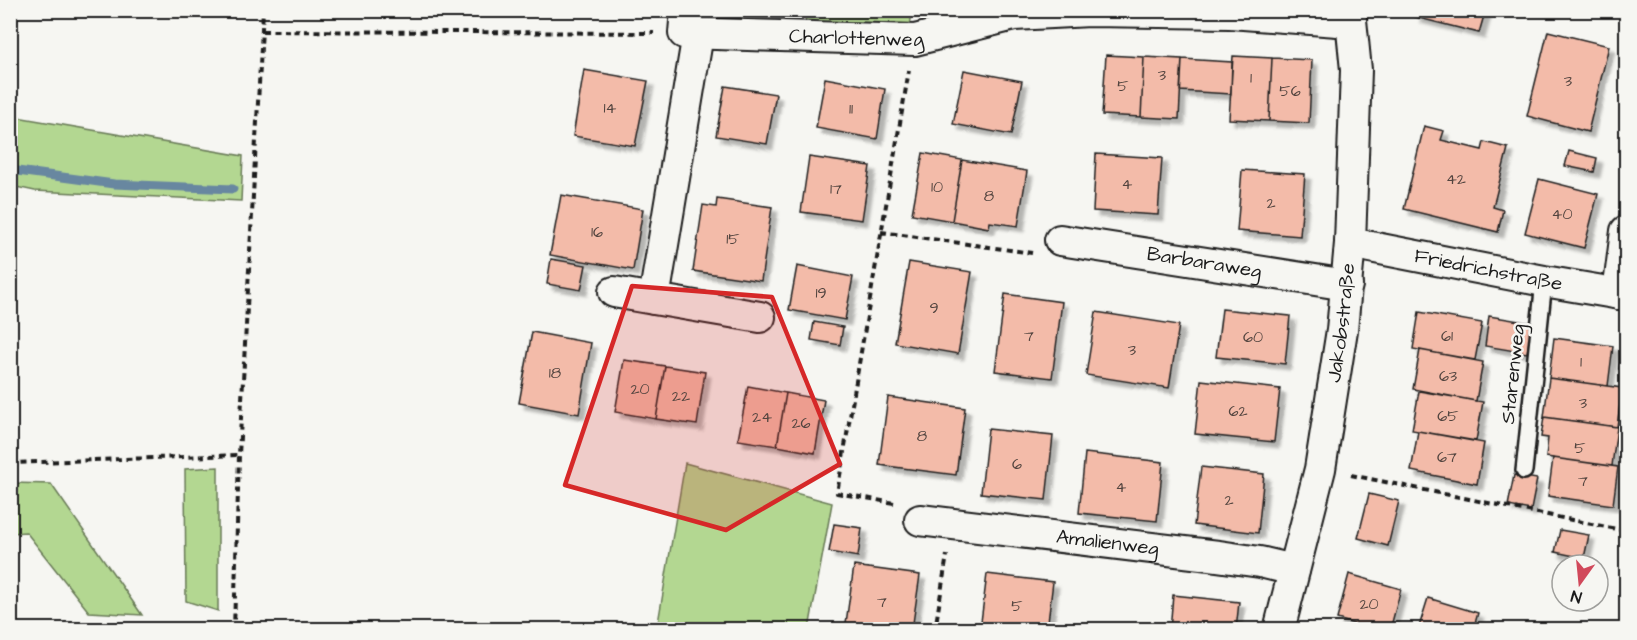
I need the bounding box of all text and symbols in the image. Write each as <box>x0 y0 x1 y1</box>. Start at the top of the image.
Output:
street label: Charlottenweg <box>788 22 926 55</box>
house number: 3 <box>1158 64 1166 86</box>
house number: 1 <box>1250 67 1252 89</box>
house number: 3 <box>1564 70 1572 92</box>
house number: 5 <box>1117 75 1129 97</box>
house number: 56 <box>1279 80 1301 102</box>
house number: 14 <box>604 97 617 119</box>
house number: 11 <box>849 98 853 120</box>
house number: 42 <box>1446 168 1466 190</box>
house number: 4 <box>1122 173 1133 195</box>
house number: 10 <box>931 176 943 198</box>
house number: 17 <box>830 178 842 200</box>
house number: 8 <box>984 185 994 207</box>
house number: 2 <box>1266 192 1276 214</box>
house number: 40 <box>1552 203 1572 225</box>
house number: 16 <box>591 221 603 243</box>
house number: 15 <box>726 228 740 250</box>
street label: Barbaraweg <box>1145 240 1263 286</box>
street label: Friedrichstraße <box>1412 242 1565 298</box>
street label: Jakobstraße <box>1320 262 1362 384</box>
house number: 19 <box>815 282 827 304</box>
house number: 9 <box>929 297 939 319</box>
street label: Starenweg <box>1494 323 1533 425</box>
house number: 7 <box>1024 325 1034 347</box>
house number: 61 <box>1441 325 1453 347</box>
house number: 60 <box>1243 326 1263 348</box>
house number: 3 <box>1128 339 1136 361</box>
house number: 1 <box>1580 351 1582 373</box>
house number: 18 <box>549 362 561 384</box>
house number: 63 <box>1439 365 1457 387</box>
house number: 20 <box>630 378 650 400</box>
house number: 22 <box>672 385 690 407</box>
house number: 3 <box>1579 392 1587 414</box>
house number: 62 <box>1228 400 1248 422</box>
house number: 65 <box>1437 405 1459 427</box>
house number: 24 <box>752 406 772 428</box>
house number: 26 <box>791 412 811 434</box>
house number: 8 <box>917 425 927 447</box>
house number: 5 <box>1574 437 1586 459</box>
house number: 67 <box>1437 446 1457 468</box>
house number: 6 <box>1012 453 1022 475</box>
house number: 7 <box>1578 470 1588 492</box>
house number: 4 <box>1116 476 1127 498</box>
house number: 2 <box>1224 489 1234 511</box>
street label: Amalienweg <box>1055 523 1160 564</box>
north arrow <box>1550 553 1610 613</box>
text: N <box>1569 585 1584 608</box>
house number: 7 <box>877 591 887 613</box>
house number: 20 <box>1359 593 1379 615</box>
house number: 5 <box>1011 595 1023 617</box>

